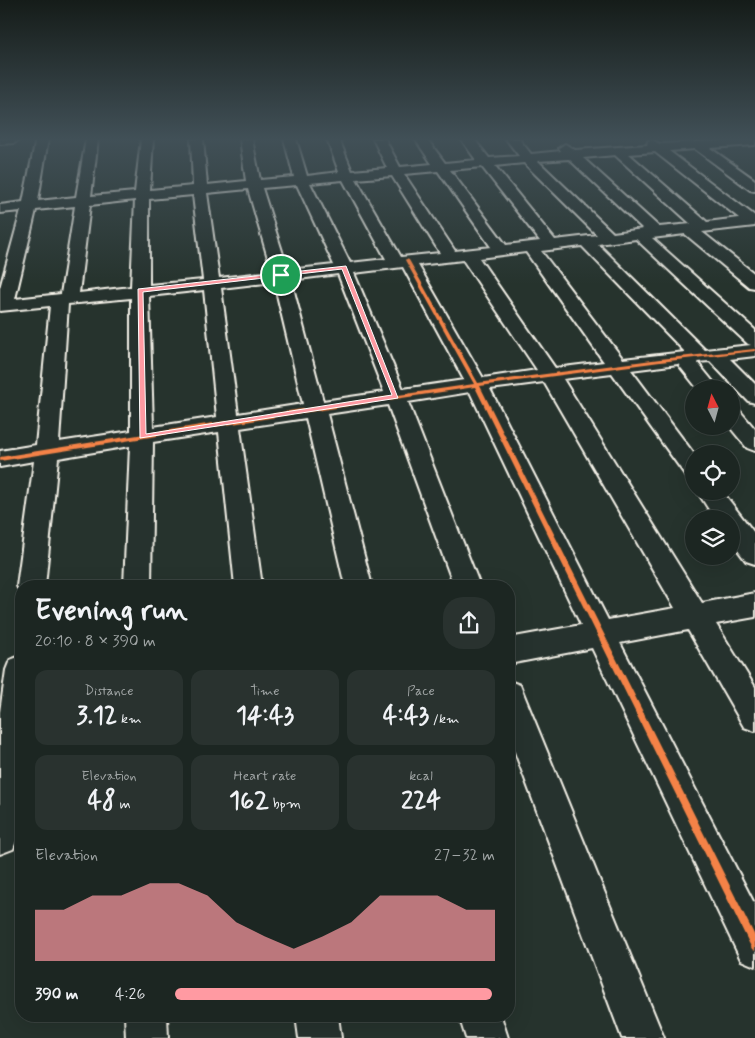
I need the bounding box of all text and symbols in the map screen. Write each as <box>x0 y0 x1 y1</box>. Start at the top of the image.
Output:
pin <box>260 254 302 296</box>
icon: arrive <box>267 261 295 289</box>
north arrow <box>685 380 740 435</box>
map controls <box>685 380 740 565</box>
button: locate <box>685 445 740 500</box>
button: layers <box>685 510 740 565</box>
text: Evening run <box>35 593 188 630</box>
button: share <box>443 597 495 649</box>
text: 20:10 · 8 × 390 m <box>35 631 156 652</box>
text: Distance <box>84 682 134 700</box>
text: Time <box>250 682 280 700</box>
text: Pace <box>407 682 435 700</box>
text: 3.12 <box>76 700 117 733</box>
text: 14:43 <box>236 700 294 733</box>
text: 4:43 <box>383 700 429 733</box>
text: km <box>117 710 142 728</box>
text: /km <box>429 710 459 728</box>
text: Elevation <box>81 767 137 785</box>
text: Heart rate <box>234 767 296 785</box>
text: kcal <box>409 767 433 785</box>
text: 48 <box>87 785 116 818</box>
text: 162 <box>229 785 269 818</box>
text: 224 <box>401 785 441 818</box>
text: m <box>116 795 131 813</box>
text: bpm <box>269 795 301 813</box>
text: Elevation <box>35 845 98 866</box>
text: 27–32 m <box>434 845 495 866</box>
text: 390 m <box>35 984 78 1005</box>
text: 4:26 <box>115 984 145 1005</box>

